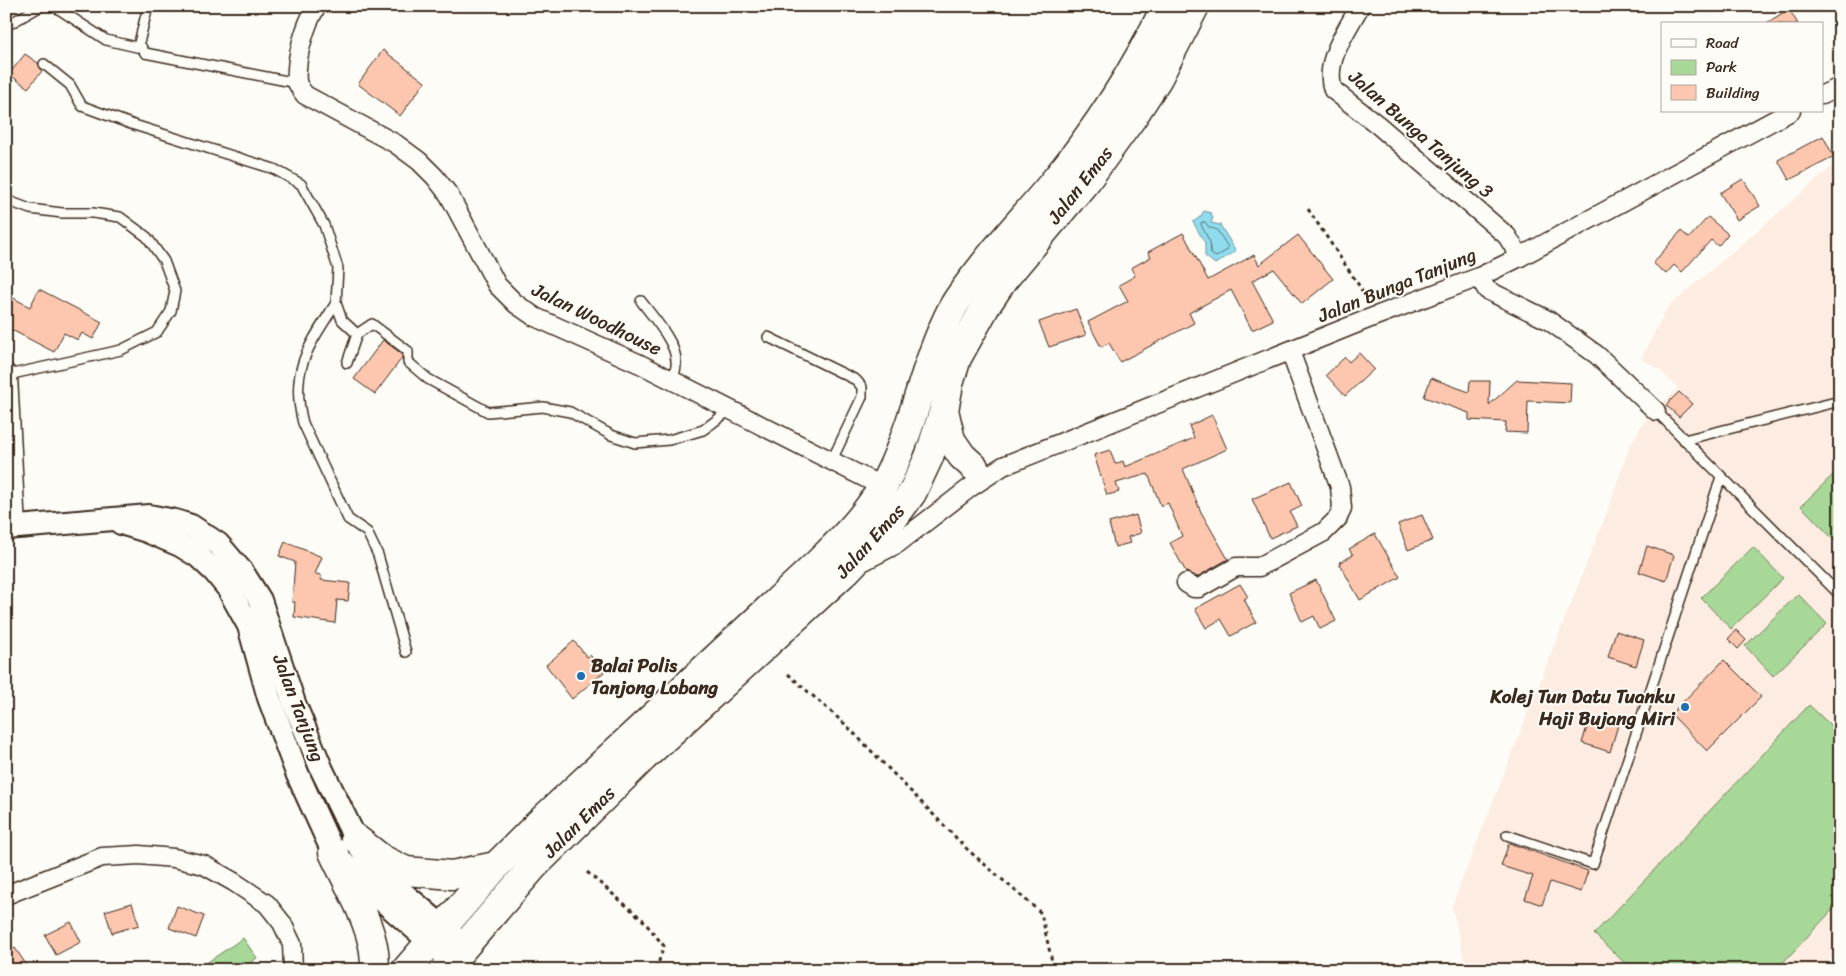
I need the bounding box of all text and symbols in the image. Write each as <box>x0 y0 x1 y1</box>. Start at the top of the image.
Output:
legend <box>1661 22 1824 112</box>
text: Road <box>1706 30 1739 56</box>
text: Park <box>1706 54 1737 80</box>
street label: Jalan Bunga Tanjung 3 <box>1340 61 1502 207</box>
text: Building <box>1706 80 1760 106</box>
street label: Jalan Emas <box>1038 138 1121 232</box>
street label: Jalan Bunga Tanjung <box>1312 238 1482 332</box>
street label: Jalan Woodhouse <box>526 273 668 365</box>
street label: Jalan Emas <box>826 496 913 587</box>
street label: Jalan Tanjung <box>263 648 335 767</box>
place label: Balai Polis Tanjong Lobang <box>591 649 718 704</box>
marker: Balai Polis Tanjong Lobang <box>575 670 587 682</box>
place label: Kolej Tun Datu Tuanku Haji Bujang Miri <box>1489 680 1676 735</box>
marker: Kolej Tun Datu Tuanku Haji Bujang Miri <box>1679 701 1691 713</box>
street label: Jalan Emas <box>534 778 623 867</box>

